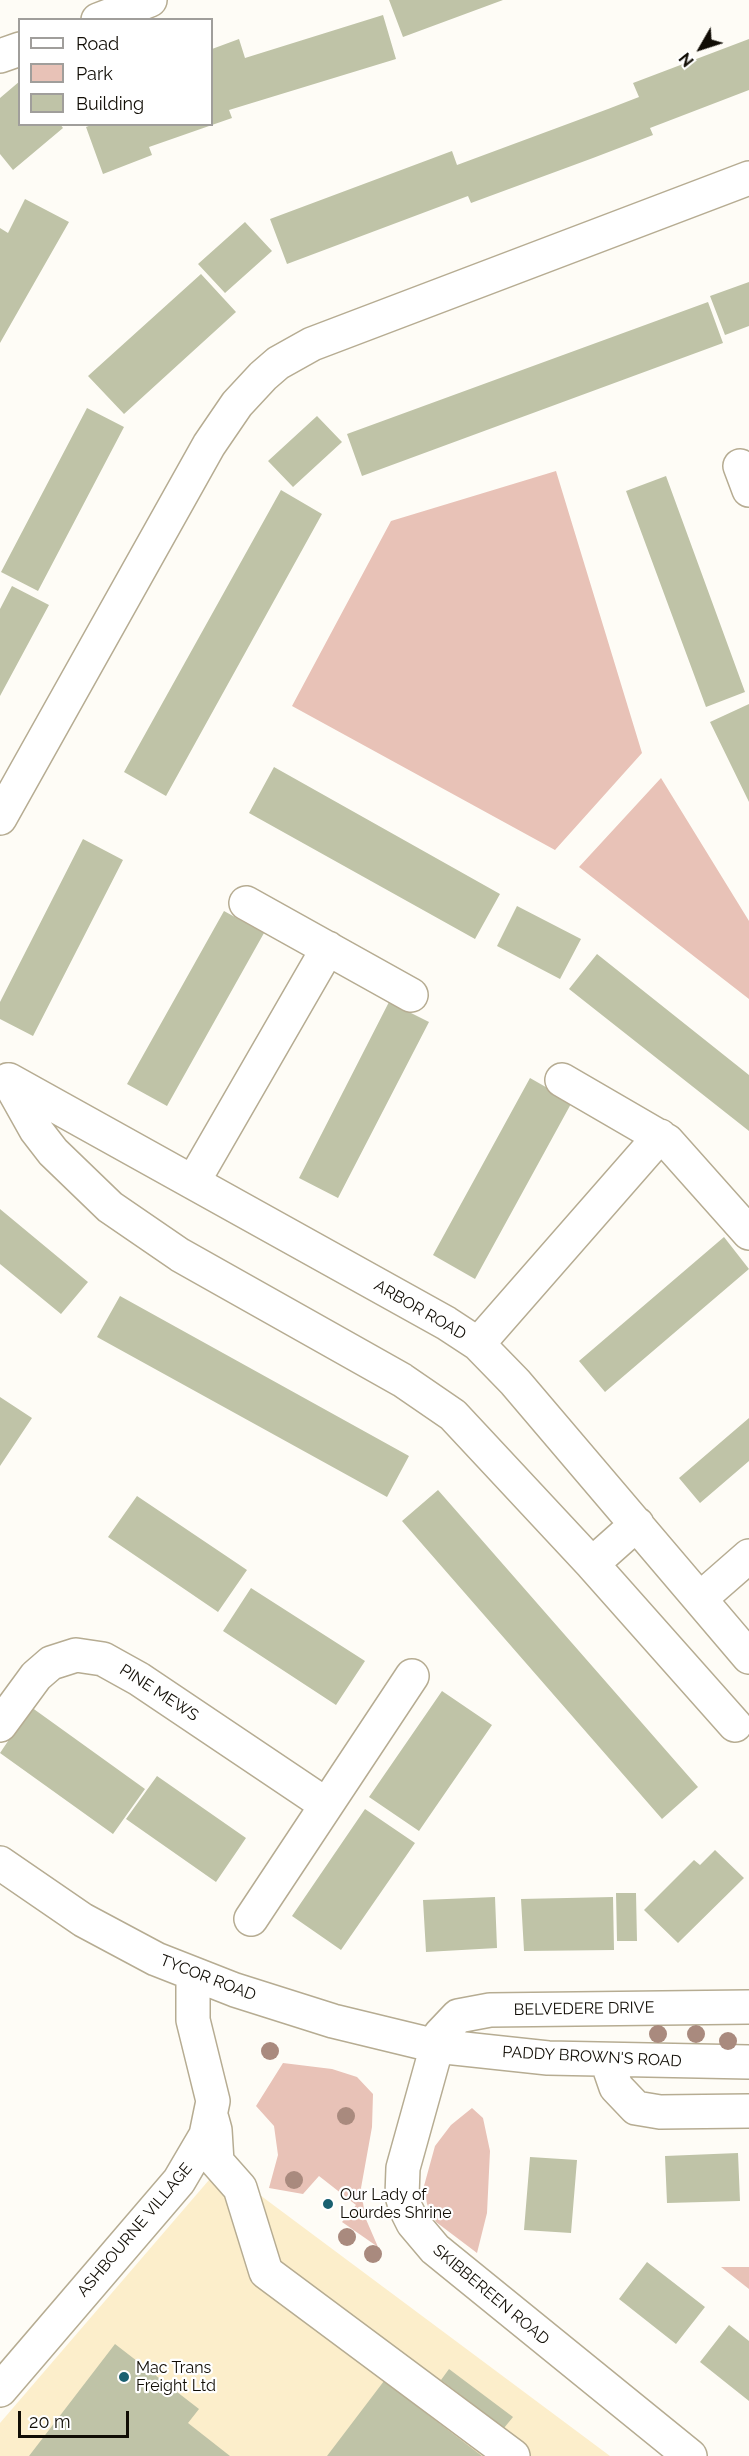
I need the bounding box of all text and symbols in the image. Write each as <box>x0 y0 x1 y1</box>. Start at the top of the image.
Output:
legend <box>18 18 213 126</box>
north arrow <box>671 18 731 78</box>
text: Road <box>76 33 119 54</box>
text: N <box>675 49 698 70</box>
text: Park <box>76 63 113 84</box>
text: Building <box>76 93 144 114</box>
street label: ARBOR ROAD <box>371 1276 469 1344</box>
street label: PINE MEWS <box>116 1660 202 1726</box>
street label: TYCOR ROAD <box>157 1951 259 2005</box>
street label: BELVEDERE DRIVE <box>514 1998 654 2020</box>
street label: PADDY BROWN'S ROAD <box>502 2043 682 2071</box>
street label: ASHBOURNE VILLAGE <box>73 2159 197 2301</box>
place label: Our Lady of Lourdes Shrine <box>340 2185 452 2223</box>
marker: Our Lady of Lourdes Shrine <box>321 2197 335 2211</box>
street label: SKIBBEREEN ROAD <box>429 2241 553 2349</box>
place label: Mac Trans Freight Ltd <box>136 2358 216 2396</box>
marker: Mac Trans Freight Ltd <box>117 2370 131 2384</box>
scale bar <box>21 2399 132 2437</box>
text: 20 m <box>29 2411 71 2432</box>

